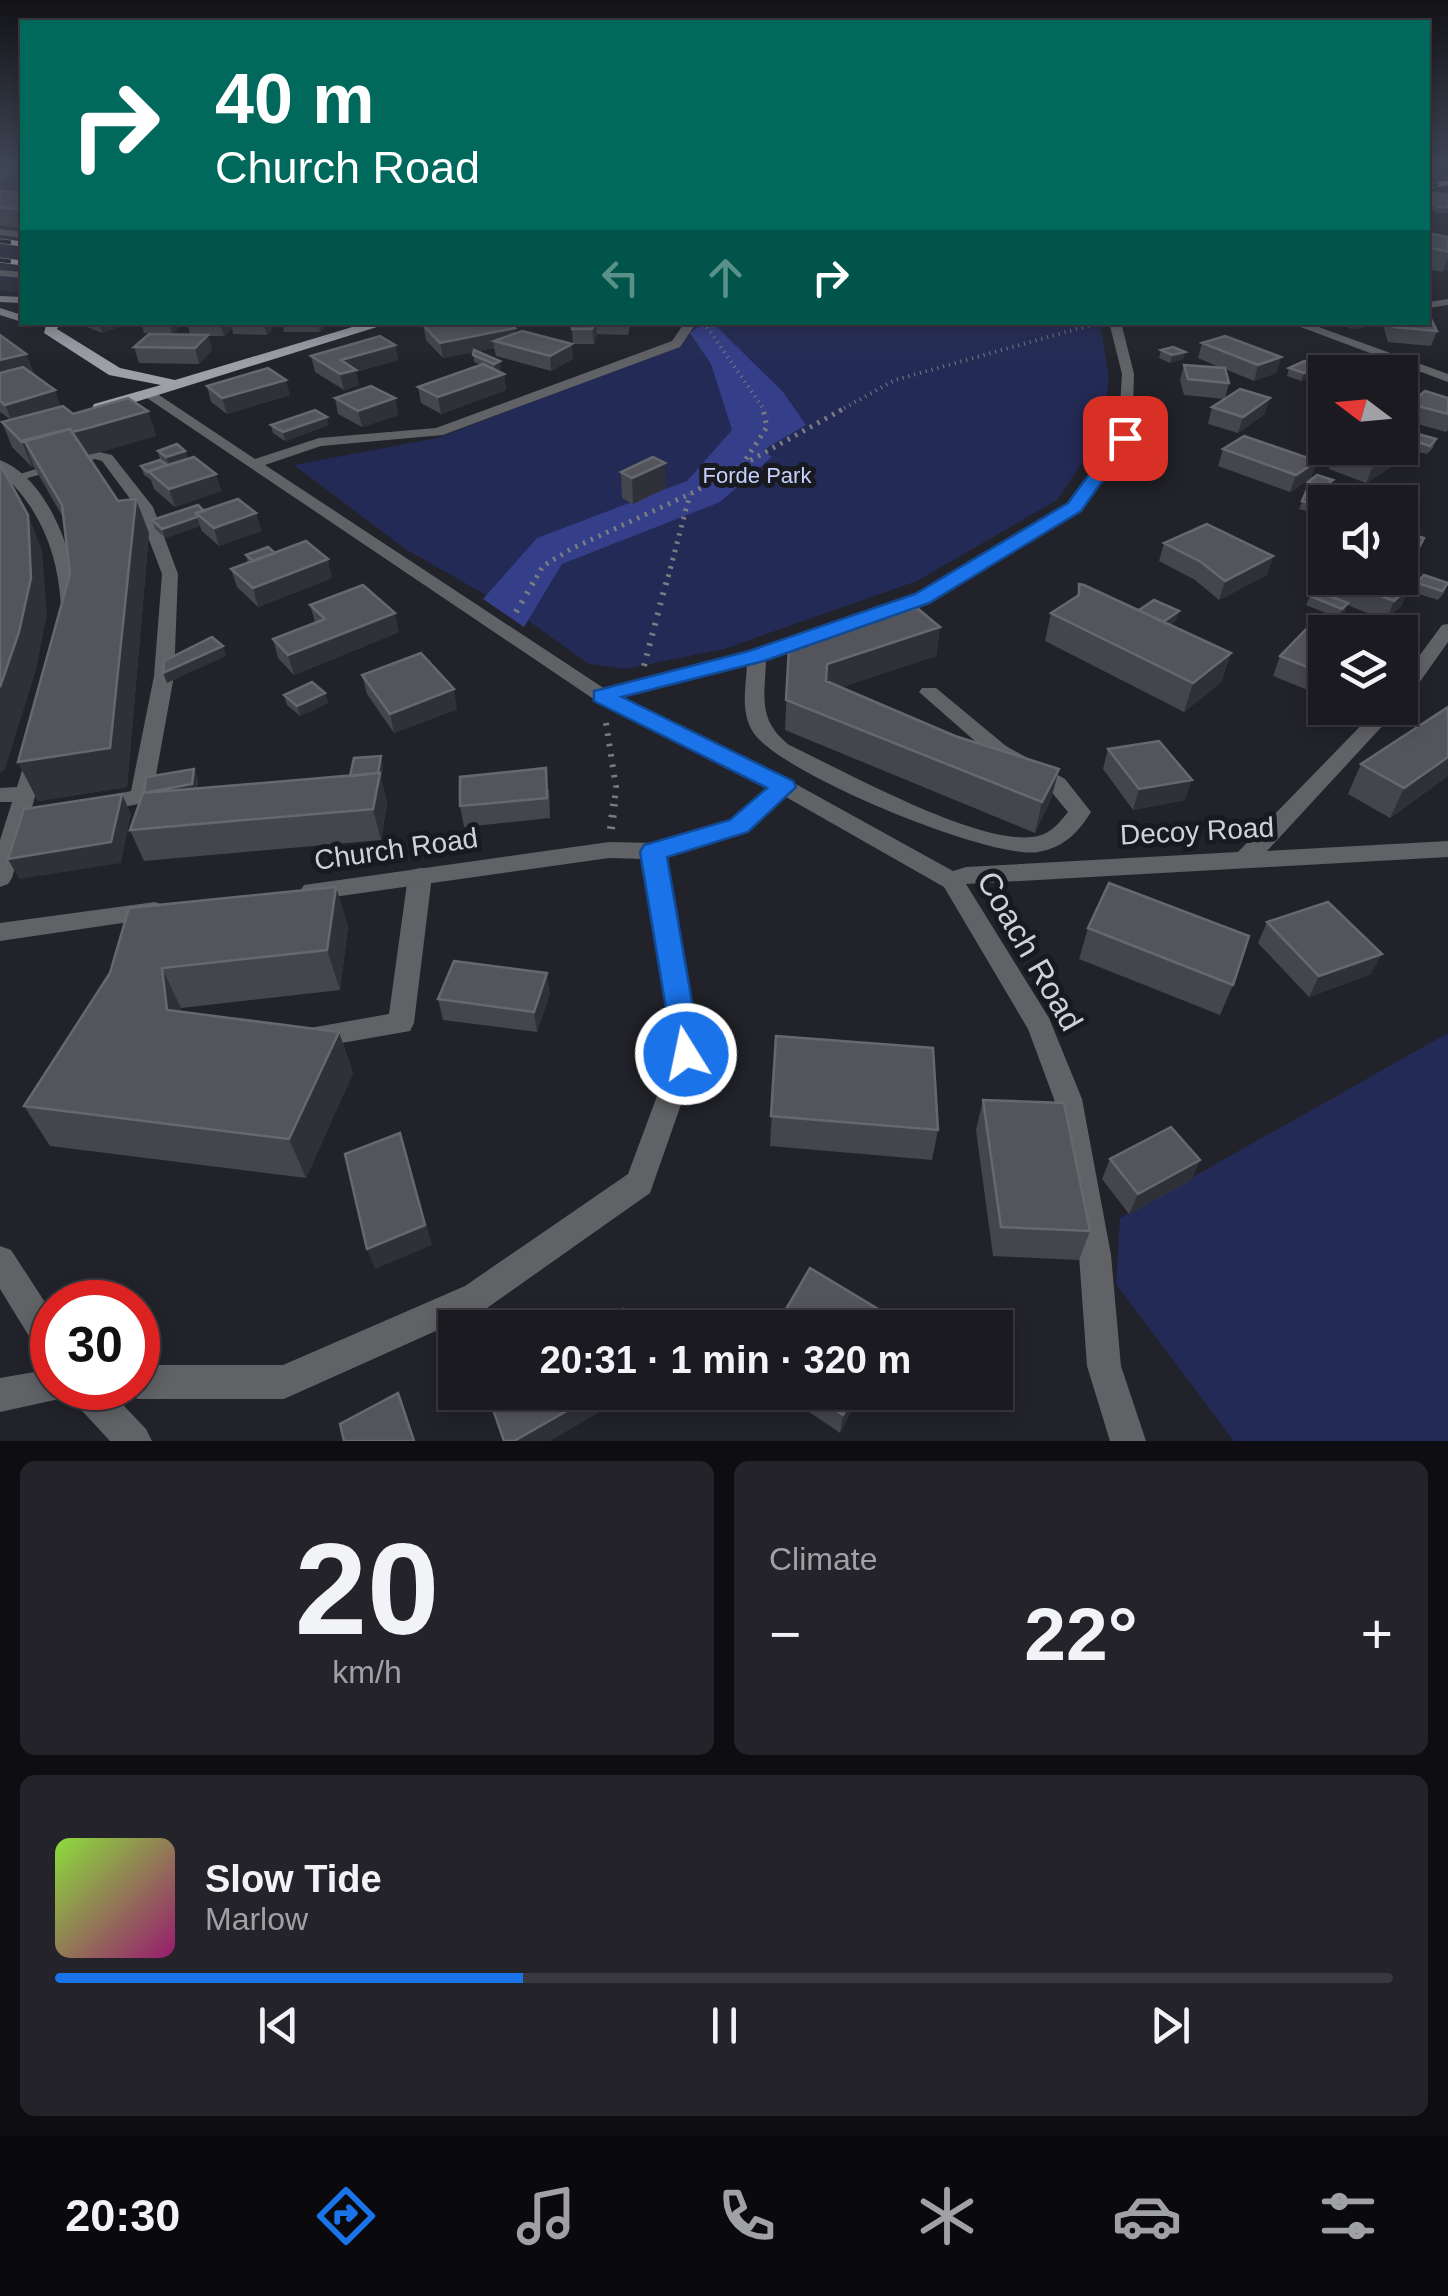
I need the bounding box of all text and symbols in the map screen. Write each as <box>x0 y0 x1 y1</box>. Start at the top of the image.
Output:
icon: right <box>50 60 180 190</box>
text: 40 m <box>215 60 375 138</box>
text: Church Road <box>215 142 480 193</box>
icon: left <box>593 250 648 305</box>
icon: ahead <box>698 250 753 305</box>
icon: right <box>803 250 858 305</box>
north arrow <box>1308 355 1418 465</box>
map controls <box>1308 355 1418 725</box>
pin <box>1083 396 1168 481</box>
icon: arrive <box>1098 411 1153 466</box>
park label: Forde Park <box>703 463 812 488</box>
button: sound <box>1308 485 1418 595</box>
button: layers <box>1308 615 1418 725</box>
street label: Decoy Road <box>1119 811 1275 851</box>
street label: Church Road <box>312 822 480 876</box>
street label: Coach Road <box>970 865 1090 1037</box>
position arrow <box>634 1002 738 1106</box>
speed limit sign: 30 <box>30 1280 160 1410</box>
text: 20:31 · 1 min · 320 m <box>540 1339 911 1381</box>
text: 20 <box>295 1516 439 1662</box>
text: Climate <box>769 1541 877 1577</box>
text: 22° <box>1024 1592 1138 1676</box>
text: − <box>769 1603 801 1665</box>
text: + <box>1361 1603 1393 1665</box>
text: km/h <box>332 1654 402 1690</box>
text: Slow Tide <box>205 1858 382 1900</box>
text: Marlow <box>205 1901 308 1937</box>
icon: previous <box>251 1998 306 2053</box>
icon: pause <box>697 1998 752 2053</box>
icon: next <box>1143 1998 1198 2053</box>
icon: directions <box>311 2181 381 2251</box>
icon: music <box>511 2181 581 2251</box>
icon: phone <box>712 2181 782 2251</box>
icon: climate <box>912 2181 982 2251</box>
icon: car <box>1112 2181 1182 2251</box>
icon: filters <box>1313 2181 1383 2251</box>
text: 20:30 <box>65 2190 180 2241</box>

